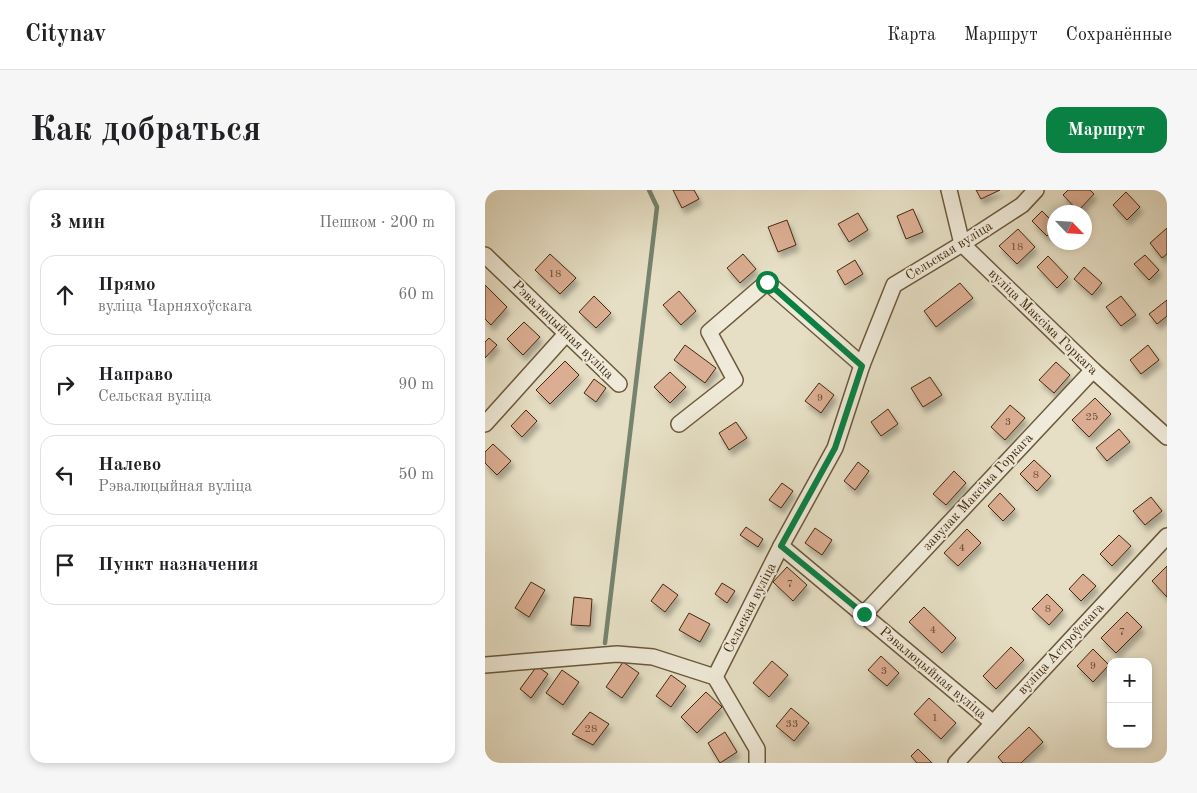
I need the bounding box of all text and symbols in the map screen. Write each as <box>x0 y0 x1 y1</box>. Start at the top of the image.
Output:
text: Citynav <box>25 23 106 47</box>
text: Карта <box>887 26 936 44</box>
text: Маршрут <box>964 26 1038 44</box>
text: Сохранённые <box>1066 26 1172 44</box>
button: Маршрут <box>1046 107 1167 153</box>
text: Как добраться <box>30 113 261 148</box>
north arrow <box>1047 205 1092 250</box>
text: 3 мин <box>50 212 105 233</box>
text: Пешком · 200 m <box>319 215 435 231</box>
street label: Сельская вуліца <box>903 219 995 283</box>
house number: 18 <box>1011 242 1023 253</box>
street label: вуліца Максіма Горкага <box>986 266 1100 378</box>
house number: 18 <box>549 269 561 280</box>
route start <box>756 271 779 294</box>
text: Прямо <box>98 276 156 295</box>
street label: Рэвалюцыйная вуліца <box>510 278 616 382</box>
icon: ahead <box>51 281 79 309</box>
text: 60 m <box>398 287 434 303</box>
text: вуліца Чарняхоўскага <box>98 299 252 315</box>
text: Направо <box>98 366 173 385</box>
icon: right <box>51 371 79 399</box>
text: 90 m <box>398 377 434 393</box>
text: Сельская вуліца <box>98 389 212 405</box>
house number: 9 <box>817 393 823 404</box>
house number: 25 <box>1086 412 1098 423</box>
house number: 3 <box>1005 417 1011 428</box>
street label: завулак Максіма Горкага <box>920 431 1036 553</box>
text: Налево <box>98 456 161 475</box>
icon: left <box>51 461 79 489</box>
text: 50 m <box>398 467 434 483</box>
house number: 8 <box>1033 470 1039 481</box>
text: Рэвалюцыйная вуліца <box>98 479 252 495</box>
house number: 4 <box>959 543 965 554</box>
icon: arrive <box>51 551 79 579</box>
text: Пункт назначения <box>98 556 258 575</box>
street label: Сельская вуліца <box>721 560 779 655</box>
house number: 7 <box>787 579 793 590</box>
street label: вуліца Астроўскага <box>1015 601 1107 697</box>
route end <box>853 603 876 626</box>
house number: 8 <box>1045 604 1051 615</box>
street label: Рэвалюцыйная вуліца <box>877 624 989 722</box>
house number: 4 <box>930 625 936 636</box>
house number: 7 <box>1119 627 1125 638</box>
map controls <box>1107 658 1152 748</box>
button: + <box>1107 658 1152 703</box>
house number: 9 <box>1090 661 1096 672</box>
house number: 3 <box>881 666 887 677</box>
button: − <box>1107 703 1152 748</box>
house number: 1 <box>932 713 938 724</box>
house number: 33 <box>786 719 798 730</box>
house number: 28 <box>585 724 597 735</box>

